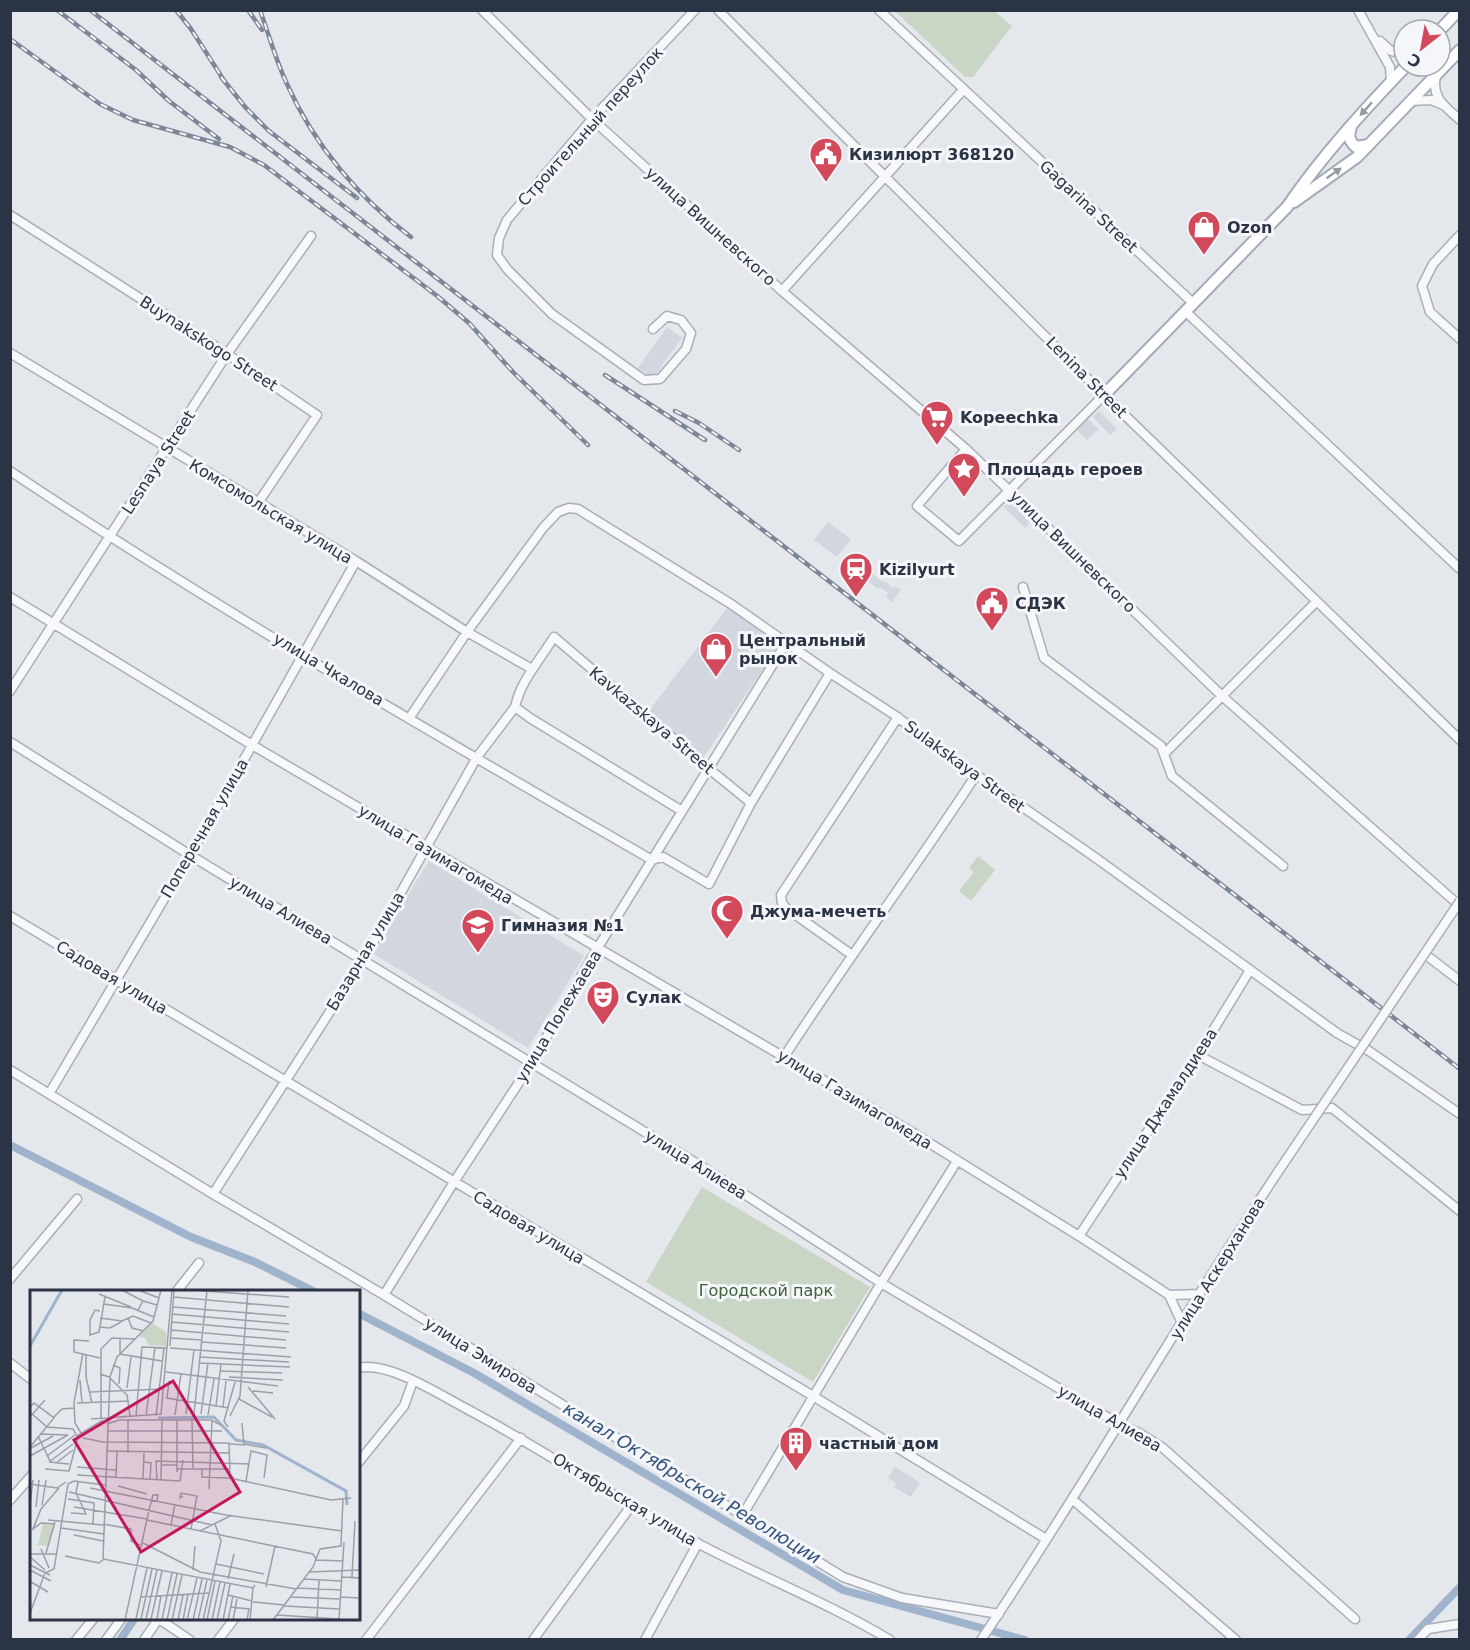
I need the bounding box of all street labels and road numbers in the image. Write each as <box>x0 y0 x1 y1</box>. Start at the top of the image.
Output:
street label: Строительный переулок <box>514 43 667 210</box>
street label: Gagarina Street <box>1036 156 1142 257</box>
street label: улица Вишневского <box>642 163 779 290</box>
street label: Buynakskogo Street <box>136 292 281 395</box>
street label: Lenina Street <box>1042 333 1131 422</box>
street label: Lesnaya Street <box>118 407 199 518</box>
street label: Комсомольская улица <box>186 455 356 568</box>
street label: улица Вишневского <box>1006 486 1140 617</box>
street label: улица Чкалова <box>270 629 387 710</box>
street label: Kavkazskaya Street <box>586 663 718 778</box>
street label: Sulakskaya Street <box>901 716 1029 816</box>
street label: Поперечная улица <box>157 755 252 901</box>
street label: улица Газимагомеда <box>355 801 517 908</box>
street label: улица Алиева <box>226 872 336 949</box>
street label: Базарная улица <box>323 888 408 1014</box>
street label: Садовая улица <box>53 937 171 1018</box>
street label: улица Полежаева <box>511 947 605 1086</box>
street label: улица Джамалдиева <box>1110 1025 1221 1182</box>
street label: улица Газимагомеда <box>774 1046 936 1153</box>
street label: улица Алиева <box>641 1125 750 1203</box>
street label: Садовая улица <box>470 1187 588 1268</box>
street label: улица Аскерханова <box>1166 1194 1269 1343</box>
street label: улица Эмирова <box>421 1313 540 1398</box>
street label: улица Алиева <box>1055 1381 1165 1456</box>
street label: Октябрьская улица <box>549 1449 700 1550</box>

